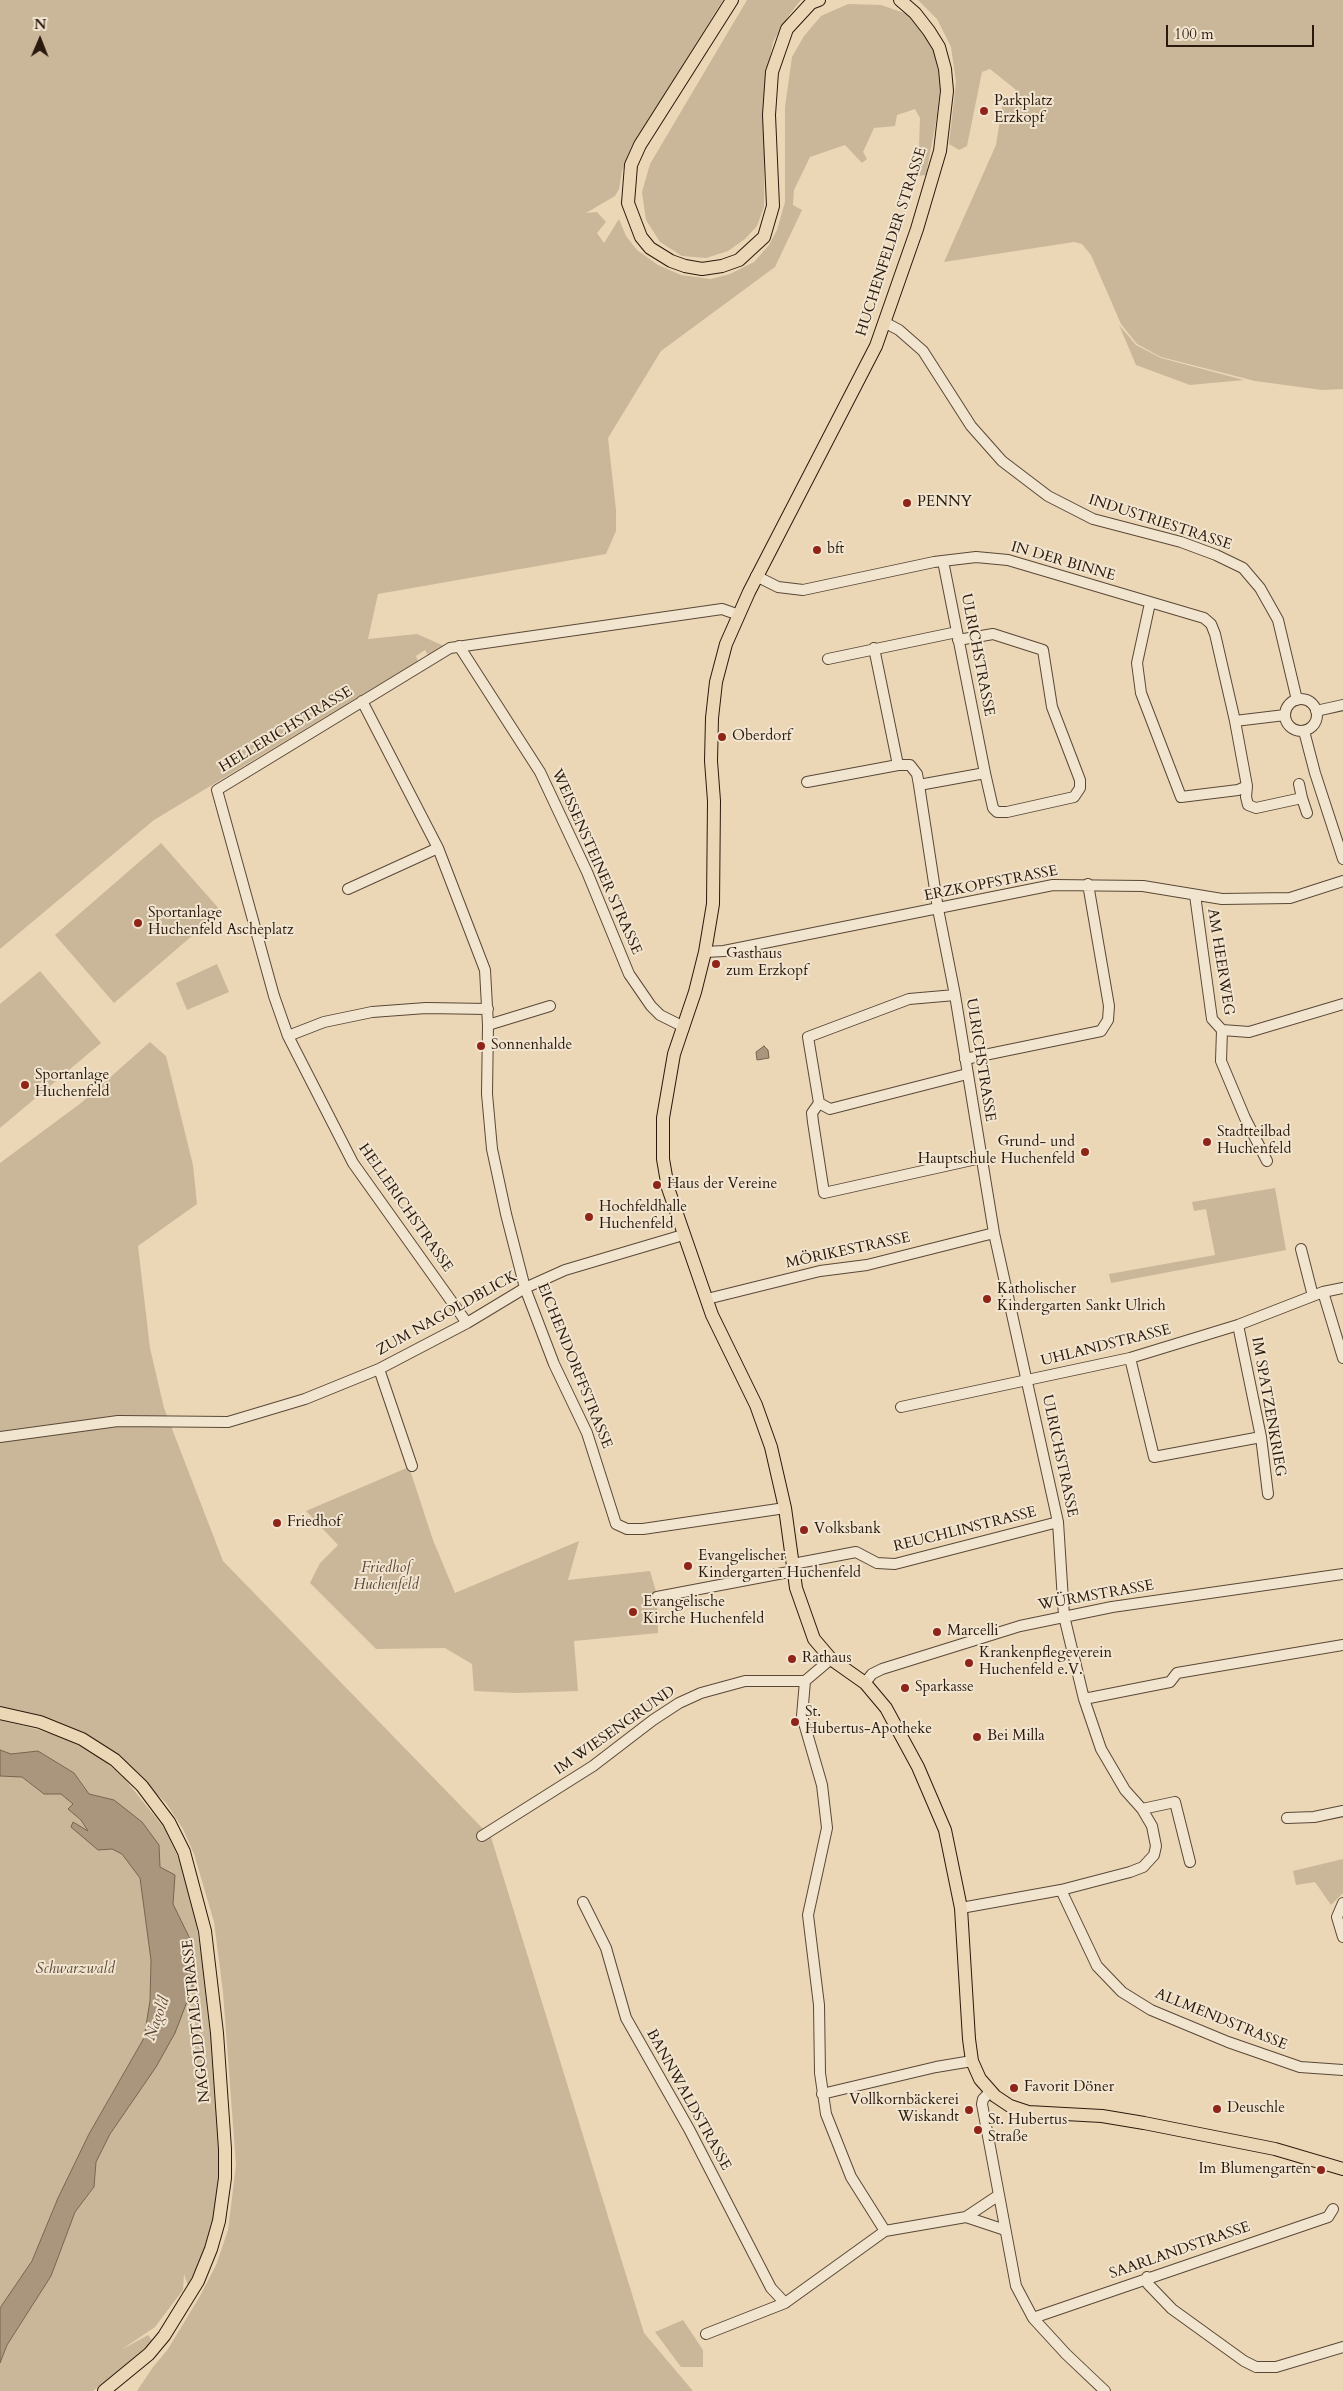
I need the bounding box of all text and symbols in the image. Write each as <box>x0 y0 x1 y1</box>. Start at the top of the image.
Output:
north arrow <box>15 15 65 65</box>
text: N <box>34 15 47 34</box>
scale bar <box>1168 15 1316 47</box>
text: 100 m <box>1174 24 1214 44</box>
place label: Parkplatz Erzkopf <box>994 93 1053 128</box>
marker: Parkplatz Erzkopf <box>978 105 990 117</box>
street label: HUCHENFELDER STRASSE <box>853 145 931 339</box>
street label: INDUSTRIESTRASSE <box>1086 491 1234 555</box>
place label: PENNY <box>917 494 972 512</box>
marker: PENNY <box>901 497 913 509</box>
street label: IN DER BINNE <box>1009 538 1117 586</box>
place label: bft <box>827 541 844 559</box>
marker: bft <box>811 544 823 556</box>
street label: ULRICHSTRASSE <box>956 592 998 718</box>
street label: HELLERICHSTRASSE <box>216 683 356 777</box>
place label: Oberdorf <box>732 728 791 746</box>
marker: Oberdorf <box>716 731 728 743</box>
street label: WEISSENSTEINER STRASSE <box>547 766 645 958</box>
street label: ERZKOPFSTRASSE <box>923 862 1059 906</box>
place label: Sportanlage Huchenfeld Ascheplatz <box>148 905 294 940</box>
street label: AM HEERWEG <box>1203 907 1237 1017</box>
marker: Sportanlage Huchenfeld Ascheplatz <box>132 917 144 929</box>
place label: Gasthaus zum Erzkopf <box>726 946 808 981</box>
marker: Gasthaus zum Erzkopf <box>710 958 722 970</box>
street label: ULRICHSTRASSE <box>961 997 999 1123</box>
place label: Sonnenhalde <box>491 1037 572 1055</box>
marker: Sonnenhalde <box>475 1040 487 1052</box>
place label: Sportanlage Huchenfeld <box>35 1067 109 1102</box>
marker: Sportanlage Huchenfeld <box>19 1079 31 1091</box>
place label: Stadtteilbad Huchenfeld <box>1217 1124 1291 1159</box>
place label: Grund- und Hauptschule Huchenfeld <box>918 1134 1075 1169</box>
marker: Stadtteilbad Huchenfeld <box>1201 1136 1213 1148</box>
street label: HELLERICHSTRASSE <box>354 1140 456 1276</box>
marker: Grund- und Hauptschule Huchenfeld <box>1079 1146 1091 1158</box>
place label: Haus der Vereine <box>667 1176 777 1194</box>
marker: Haus der Vereine <box>651 1179 663 1191</box>
place label: Hochfeldhalle Huchenfeld <box>599 1199 687 1234</box>
marker: Hochfeldhalle Huchenfeld <box>583 1211 595 1223</box>
street label: MÖRIKESTRASSE <box>784 1229 912 1273</box>
street label: ZUM NAGOLDBLICK <box>374 1268 520 1360</box>
street label: EICHENDORFFSTRASSE <box>533 1281 615 1451</box>
place label: Katholischer Kindergarten Sankt Ulrich <box>997 1281 1166 1316</box>
marker: Katholischer Kindergarten Sankt Ulrich <box>981 1293 993 1305</box>
street label: UHLANDSTRASSE <box>1039 1321 1173 1371</box>
street label: IM SPATZENKRIEG <box>1247 1336 1289 1478</box>
street label: ULRICHSTRASSE <box>1037 1393 1081 1519</box>
street label: REUCHLINSTRASSE <box>892 1504 1038 1556</box>
place label: Friedhof <box>287 1514 341 1532</box>
marker: Friedhof <box>271 1517 283 1529</box>
place label: Volksbank <box>814 1521 881 1539</box>
marker: Volksbank <box>798 1524 810 1536</box>
place label: Evangelischer Kindergarten Huchenfeld <box>698 1548 861 1583</box>
park label: Friedhof Huchenfeld <box>353 1560 419 1595</box>
marker: Evangelischer Kindergarten Huchenfeld <box>682 1560 694 1572</box>
street label: WÜRMSTRASSE <box>1037 1577 1155 1615</box>
place label: Evangelische Kirche Huchenfeld <box>643 1594 764 1629</box>
marker: Evangelische Kirche Huchenfeld <box>627 1606 639 1618</box>
place label: Marcelli <box>947 1623 999 1641</box>
marker: Marcelli <box>931 1626 943 1638</box>
place label: Krankenpflegeverein Huchenfeld e.V. <box>979 1645 1112 1680</box>
place label: Rathaus <box>802 1650 852 1668</box>
marker: Rathaus <box>786 1653 798 1665</box>
marker: Krankenpflegeverein Huchenfeld e.V. <box>963 1657 975 1669</box>
place label: Sparkasse <box>915 1679 974 1697</box>
marker: Sparkasse <box>899 1682 911 1694</box>
street label: IM WIESENGRUND <box>551 1683 679 1779</box>
place label: St. Hubertus-Apotheke <box>805 1704 932 1739</box>
marker: St. Hubertus-Apotheke <box>789 1716 801 1728</box>
place label: Bei Milla <box>987 1728 1045 1746</box>
marker: Bei Milla <box>971 1731 983 1743</box>
street label: NAGOLDTALSTRASSE <box>179 1938 215 2104</box>
park label: Schwarzwald <box>35 1961 115 1979</box>
street label: ALLMENDSTRASSE <box>1152 1985 1290 2055</box>
water label: Nagold <box>141 1994 175 2044</box>
street label: BANNWALDSTRASSE <box>642 2026 734 2174</box>
place label: Favorit Döner <box>1024 2079 1114 2097</box>
marker: Favorit Döner <box>1008 2082 1020 2094</box>
place label: Vollkornbäckerei Wiskandt <box>849 2092 959 2127</box>
place label: Deuschle <box>1227 2100 1285 2118</box>
marker: Deuschle <box>1211 2103 1223 2115</box>
marker: Vollkornbäckerei Wiskandt <box>963 2104 975 2116</box>
place label: St. Hubertus Straße <box>988 2112 1067 2147</box>
marker: St. Hubertus Straße <box>972 2124 984 2136</box>
place label: Im Blumengarten <box>1198 2161 1311 2179</box>
marker: Im Blumengarten <box>1315 2164 1327 2176</box>
street label: SAARLANDSTRASSE <box>1107 2218 1253 2284</box>

